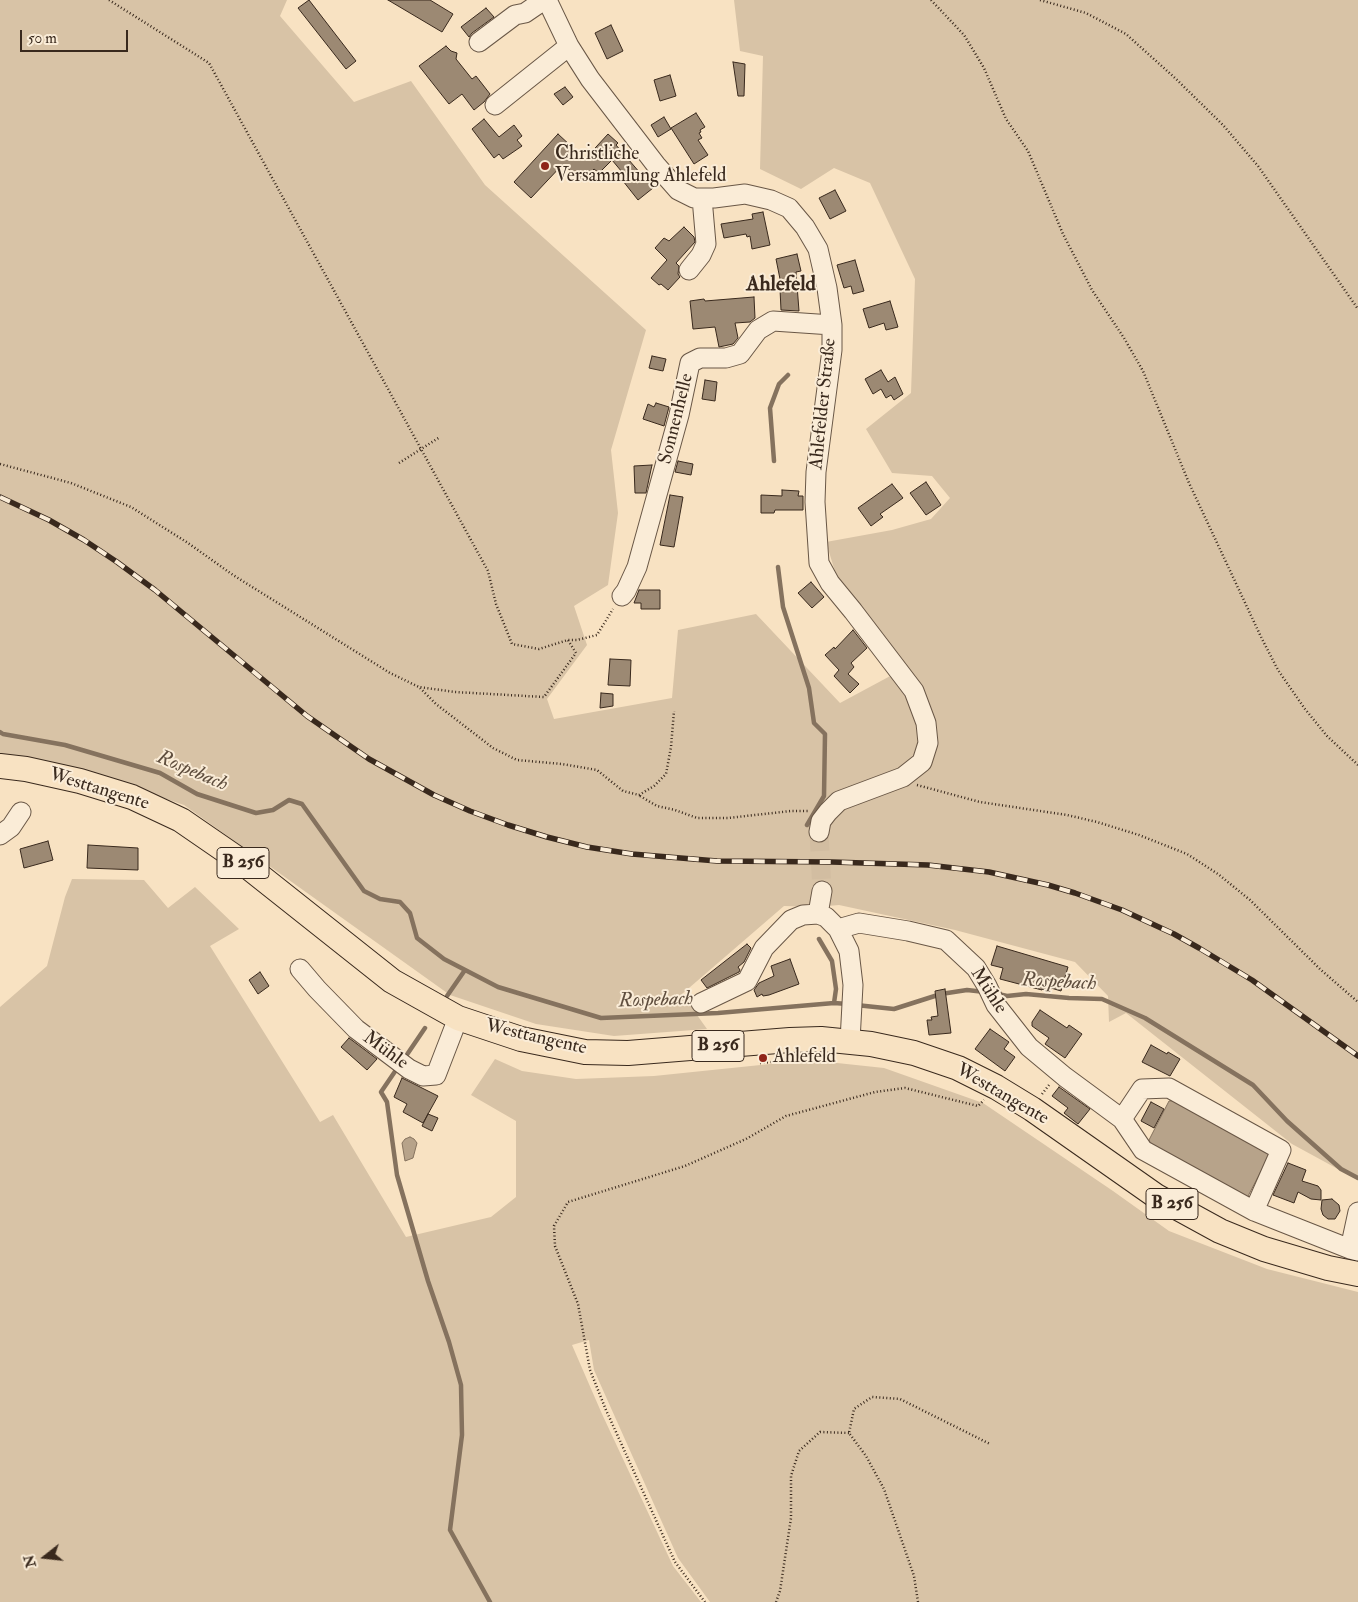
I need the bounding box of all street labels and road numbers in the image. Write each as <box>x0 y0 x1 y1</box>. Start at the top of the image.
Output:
street label: Ahlefelder Straße <box>806 337 842 471</box>
street label: Sonnenhelle <box>655 371 699 467</box>
street label: Westtangente <box>46 764 152 816</box>
road number: B 256 <box>217 848 269 878</box>
street label: Mühle <box>965 964 1011 1018</box>
street label: Westtangente <box>483 1015 589 1061</box>
street label: Mühle <box>358 1027 412 1075</box>
road number: B 256 <box>692 1030 744 1062</box>
street label: Westtangente <box>952 1059 1052 1131</box>
road number: B 256 <box>1146 1188 1198 1220</box>

